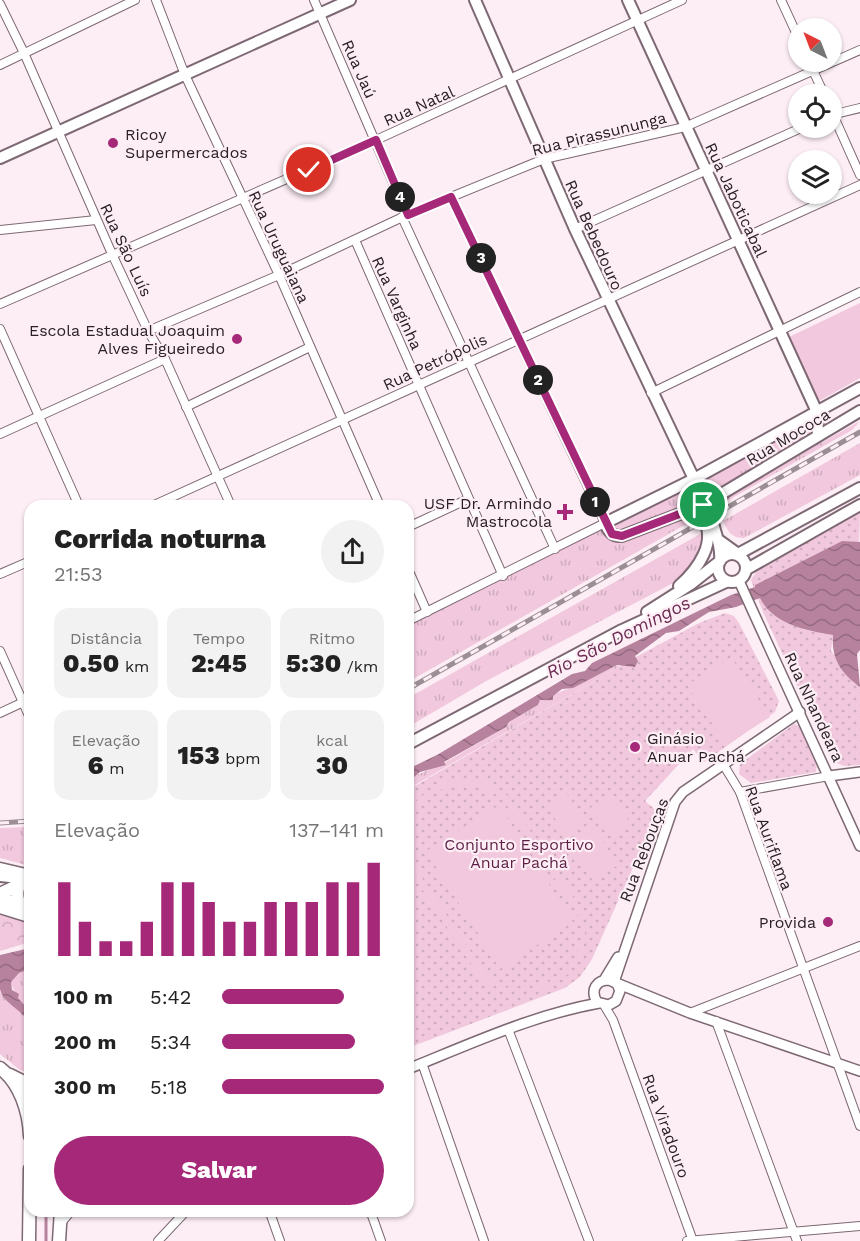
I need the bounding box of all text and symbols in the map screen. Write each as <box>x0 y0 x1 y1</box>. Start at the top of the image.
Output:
north arrow <box>788 18 842 72</box>
map controls <box>788 18 842 204</box>
street label: Rua Jaú <box>338 37 380 101</box>
street label: Rua Natal <box>381 82 457 130</box>
button: locate <box>788 84 842 138</box>
street label: Rua Pirassununga <box>530 108 668 160</box>
place label: Ricoy Supermercados <box>125 125 248 162</box>
marker: Ricoy Supermercados <box>106 136 120 150</box>
street label: Rua Jaboticabal <box>701 140 771 260</box>
pin <box>283 144 334 195</box>
button: layers <box>788 150 842 204</box>
icon: check <box>292 153 325 186</box>
street label: Rua Bebedouro <box>561 177 627 293</box>
pin: 4 <box>385 182 415 212</box>
text: 4 <box>395 187 405 206</box>
street label: Rua Uruguaiana <box>245 188 313 306</box>
street label: Rua São Luís <box>96 200 156 300</box>
pin: 3 <box>466 243 496 273</box>
text: 3 <box>476 248 486 267</box>
street label: Rua Varginha <box>368 253 426 353</box>
place label: Escola Estadual Joaquim Alves Figueiredo <box>29 321 225 358</box>
street label: Rua Petrópolis <box>380 330 490 394</box>
marker: Escola Estadual Joaquim Alves Figueiredo <box>230 332 244 346</box>
pin: 2 <box>523 365 553 395</box>
text: 2 <box>533 370 543 389</box>
street label: Rua Mococa <box>743 405 833 469</box>
pin <box>677 479 728 530</box>
pin: 1 <box>580 487 610 517</box>
icon: arrive <box>686 488 719 521</box>
text: 1 <box>592 492 598 511</box>
place label: USF Dr. Armindo Mastrocola <box>424 494 552 531</box>
marker: USF Dr. Armindo Mastrocola <box>556 503 574 521</box>
button: share <box>321 520 384 583</box>
text: Corrida noturna <box>54 523 266 555</box>
text: 21:53 <box>54 562 103 586</box>
water label: Rio São Domingos <box>543 592 693 682</box>
text: Distância <box>70 629 142 648</box>
text: Tempo <box>193 629 245 648</box>
text: Ritmo <box>309 629 355 648</box>
text: 0.50 <box>63 648 119 678</box>
text: 2:45 <box>191 648 247 678</box>
text: 5:30 <box>286 648 341 678</box>
street label: Rua Nhandeara <box>780 649 848 765</box>
text: km <box>119 657 149 676</box>
text: /km <box>341 657 378 676</box>
place label: Ginásio Anuar Pachá <box>647 729 745 766</box>
text: Elevação <box>72 731 140 750</box>
text: kcal <box>316 731 348 750</box>
text: 153 <box>177 740 220 770</box>
marker: Ginásio Anuar Pachá <box>628 740 642 754</box>
text: bpm <box>220 749 261 768</box>
text: 6 <box>88 750 104 780</box>
text: 30 <box>316 750 348 780</box>
text: m <box>104 759 124 778</box>
street label: Rua Auriflama <box>741 783 797 893</box>
street label: Rua Rebouças <box>615 795 673 905</box>
text: Elevação <box>54 818 140 842</box>
text: 137–141 m <box>289 818 384 842</box>
park label: Conjunto Esportivo Anuar Pachá <box>444 835 594 872</box>
place label: Provida <box>759 913 816 932</box>
marker: Provida <box>821 915 835 929</box>
text: 100 m <box>54 985 113 1009</box>
text: 5:42 <box>150 985 191 1009</box>
text: 200 m <box>54 1030 116 1054</box>
text: 5:34 <box>150 1030 191 1054</box>
street label: Rua Viradouro <box>638 1071 694 1181</box>
text: 300 m <box>54 1075 116 1099</box>
text: 5:18 <box>150 1075 188 1099</box>
button: Salvar <box>54 1136 384 1205</box>

